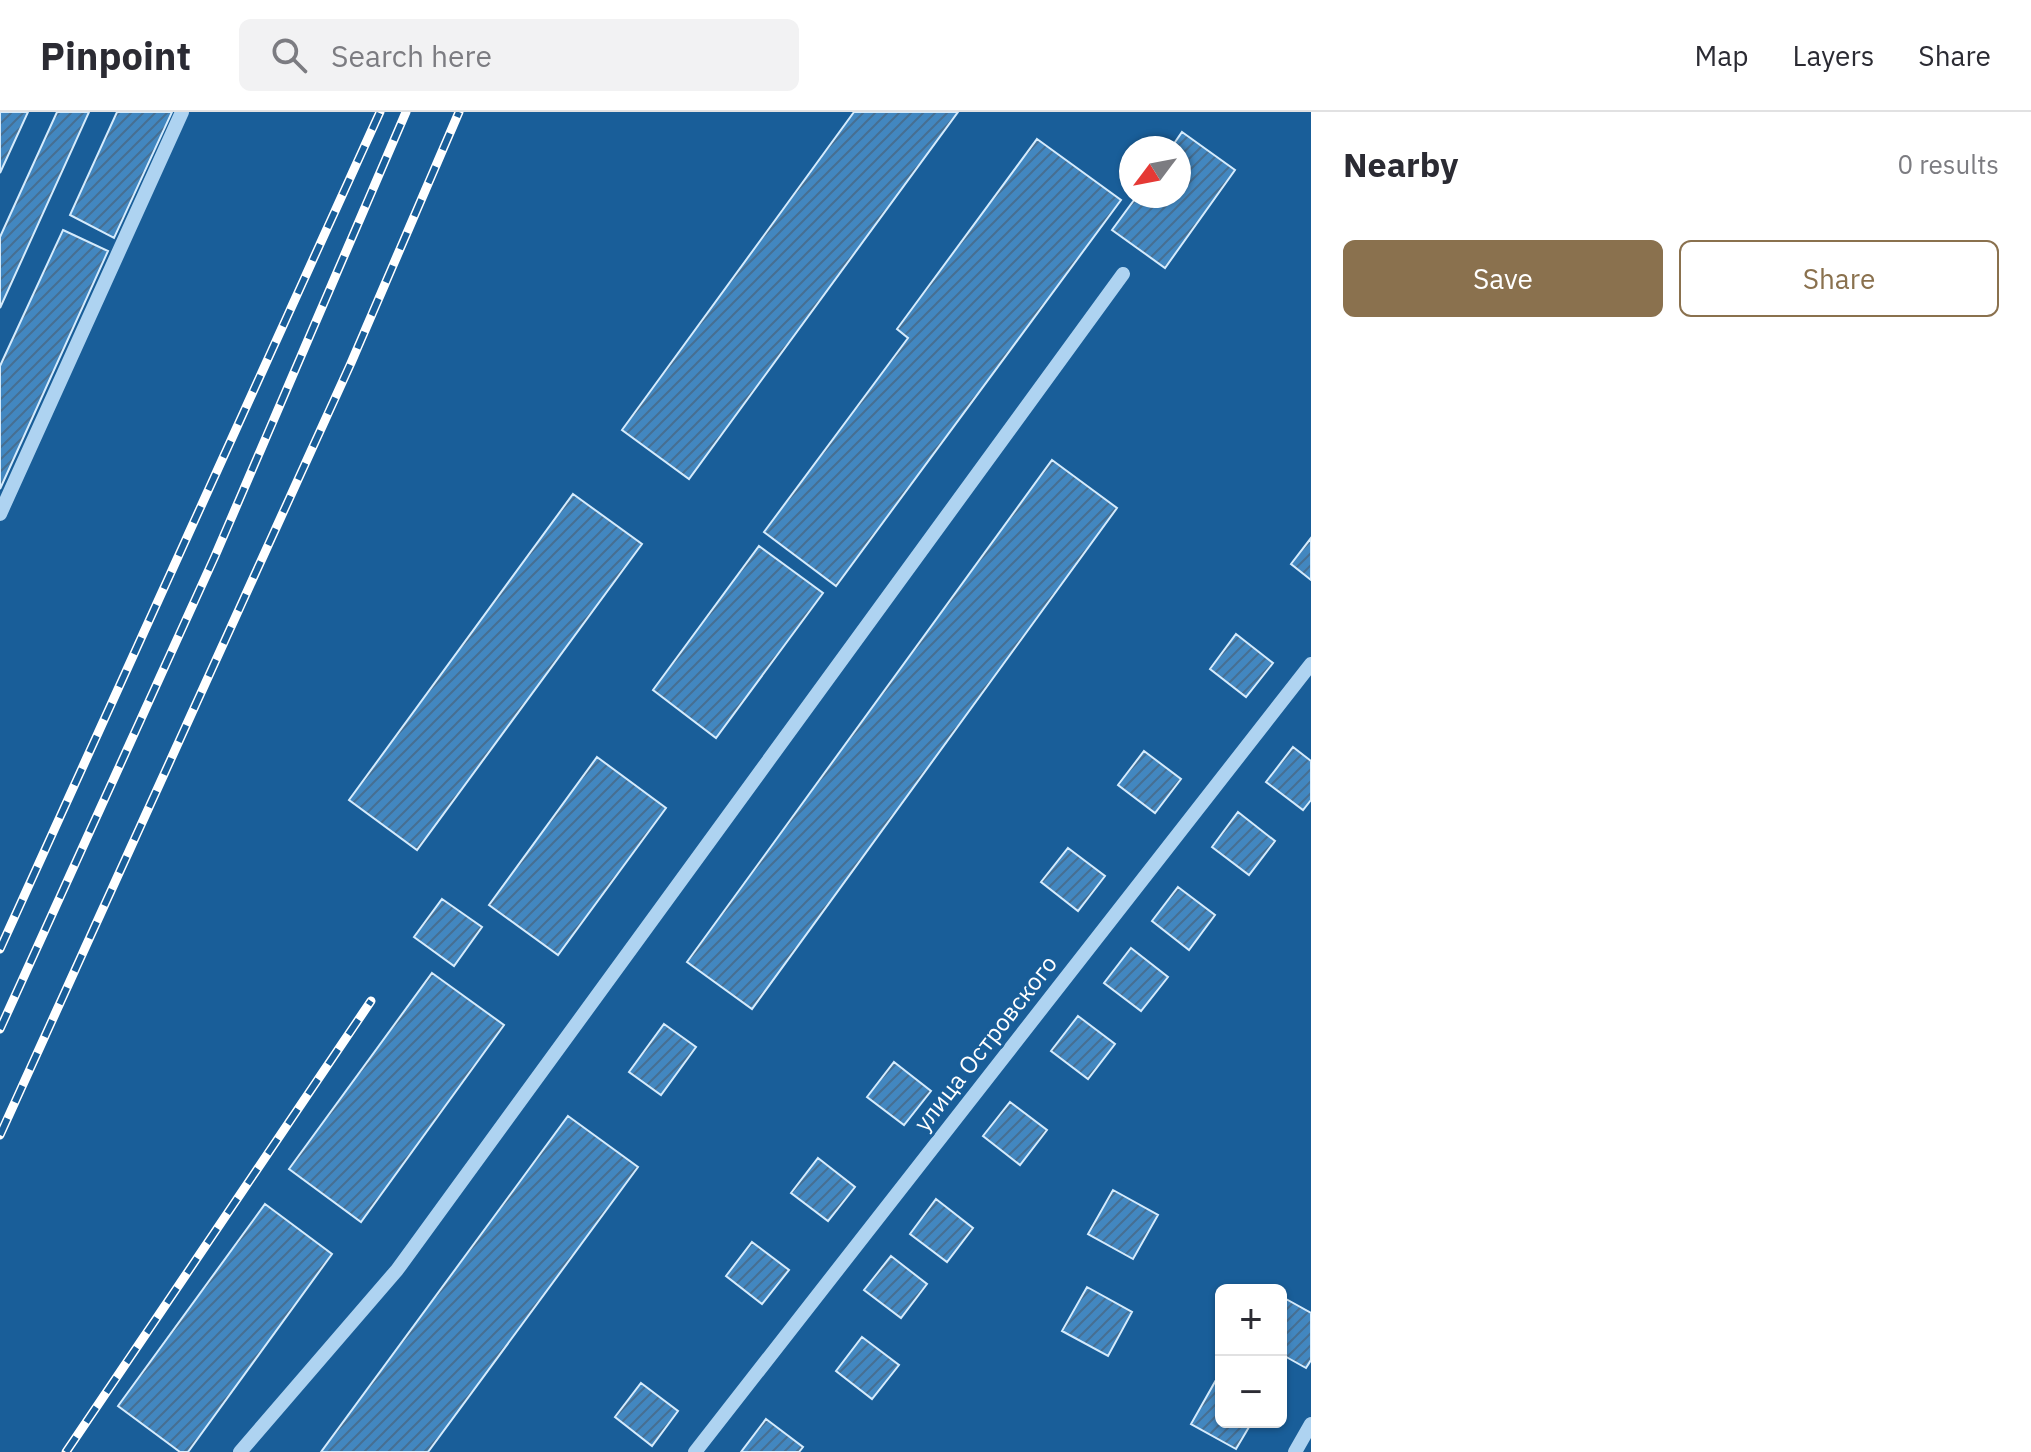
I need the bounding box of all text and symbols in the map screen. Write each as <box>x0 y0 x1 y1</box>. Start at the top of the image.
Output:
search box <box>239 19 799 91</box>
text: Pinpoint <box>40 31 191 80</box>
icon: search <box>267 33 311 77</box>
text: Search here <box>331 36 492 75</box>
text: Map <box>1694 37 1748 74</box>
text: Layers <box>1792 37 1874 74</box>
text: Share <box>1918 37 1991 74</box>
north arrow <box>1119 136 1191 208</box>
text: Nearby <box>1343 142 1458 186</box>
text: 0 results <box>1897 147 1999 181</box>
button: Save <box>1343 240 1663 317</box>
button: Share <box>1679 240 1999 317</box>
street label: улица Островского <box>906 948 1064 1138</box>
map controls <box>1215 1284 1287 1428</box>
button: + <box>1215 1284 1287 1356</box>
button: − <box>1215 1356 1287 1428</box>

